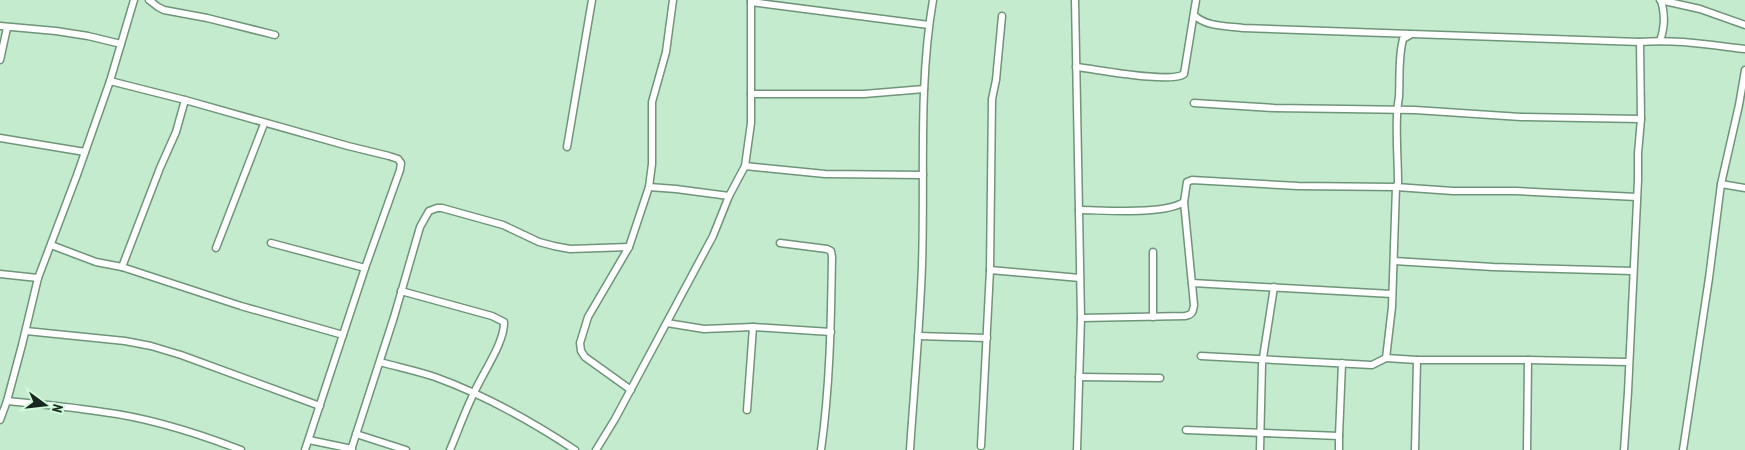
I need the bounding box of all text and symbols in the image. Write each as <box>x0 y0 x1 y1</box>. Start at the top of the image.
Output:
north arrow <box>20 380 70 430</box>
text: N <box>48 402 67 414</box>

